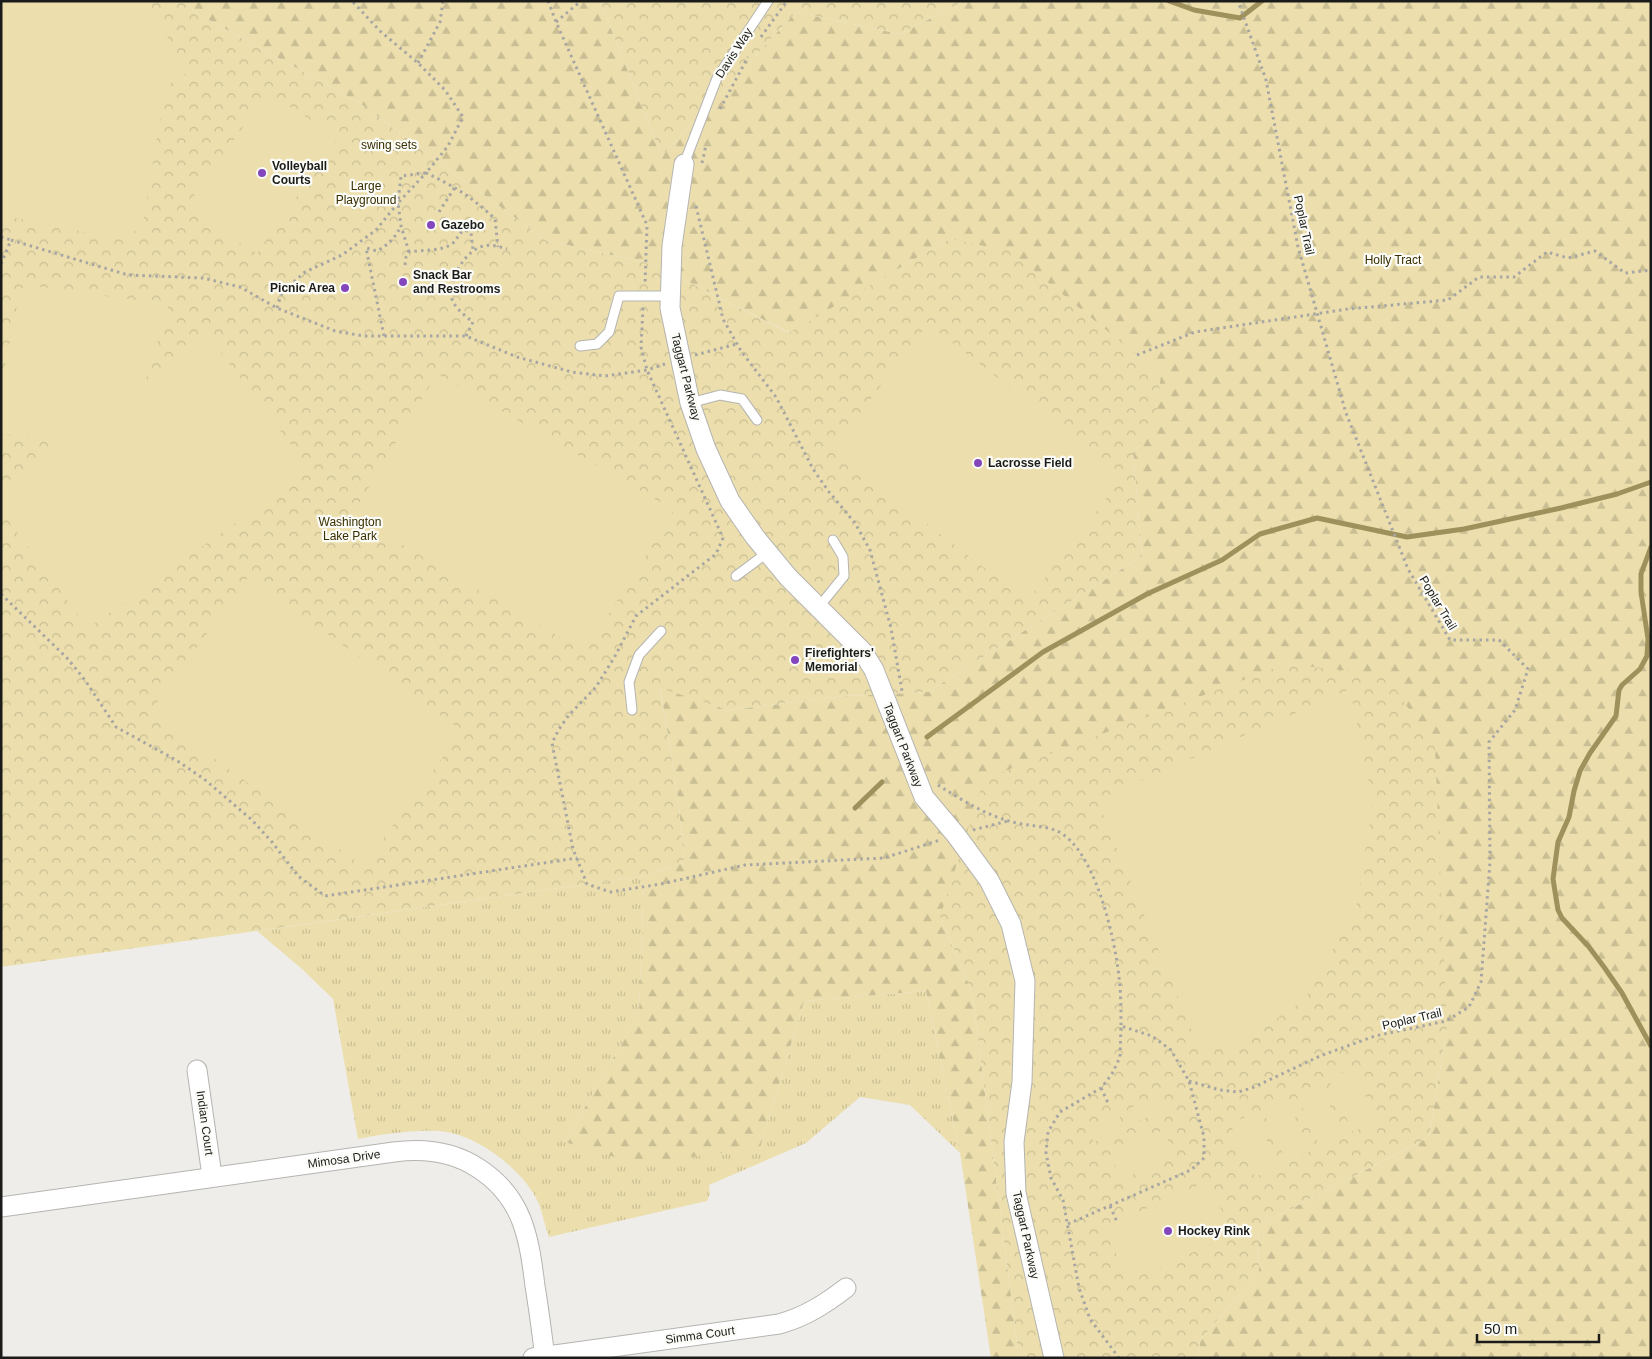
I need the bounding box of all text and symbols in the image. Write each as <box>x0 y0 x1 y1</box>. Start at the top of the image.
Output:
street label: Davis Way <box>713 25 755 81</box>
park label: swing sets <box>361 138 417 152</box>
place label: Volleyball Courts <box>272 159 327 187</box>
marker: Volleyball Courts <box>256 167 268 179</box>
park label: Large Playground <box>336 179 396 207</box>
street label: Poplar Trail <box>1291 194 1317 256</box>
place label: Gazebo <box>441 218 484 232</box>
marker: Gazebo <box>425 219 437 231</box>
park label: Holly Tract <box>1365 253 1422 267</box>
place label: Snack Bar and Restrooms <box>413 268 501 296</box>
marker: Snack Bar and Restrooms <box>397 276 409 288</box>
place label: Picnic Area <box>270 281 335 295</box>
marker: Picnic Area <box>339 282 351 294</box>
street label: Taggart Parkway <box>668 332 704 422</box>
place label: Lacrosse Field <box>988 456 1072 470</box>
marker: Lacrosse Field <box>972 457 984 469</box>
park label: Washington Lake Park <box>319 515 381 543</box>
street label: Poplar Trail <box>1416 573 1460 633</box>
place label: Firefighters' Memorial <box>805 646 874 674</box>
marker: Firefighters' Memorial <box>789 654 801 666</box>
street label: Taggart Parkway <box>880 701 926 789</box>
street label: Poplar Trail <box>1381 1005 1443 1033</box>
street label: Indian Court <box>194 1090 217 1157</box>
street label: Mimosa Drive <box>307 1147 382 1171</box>
street label: Taggart Parkway <box>1010 1190 1042 1280</box>
place label: Hockey Rink <box>1178 1224 1250 1238</box>
marker: Hockey Rink <box>1162 1225 1174 1237</box>
scale bar <box>1477 1312 1600 1344</box>
text: 50 m <box>1484 1320 1517 1337</box>
street label: Simma Court <box>664 1323 736 1347</box>

